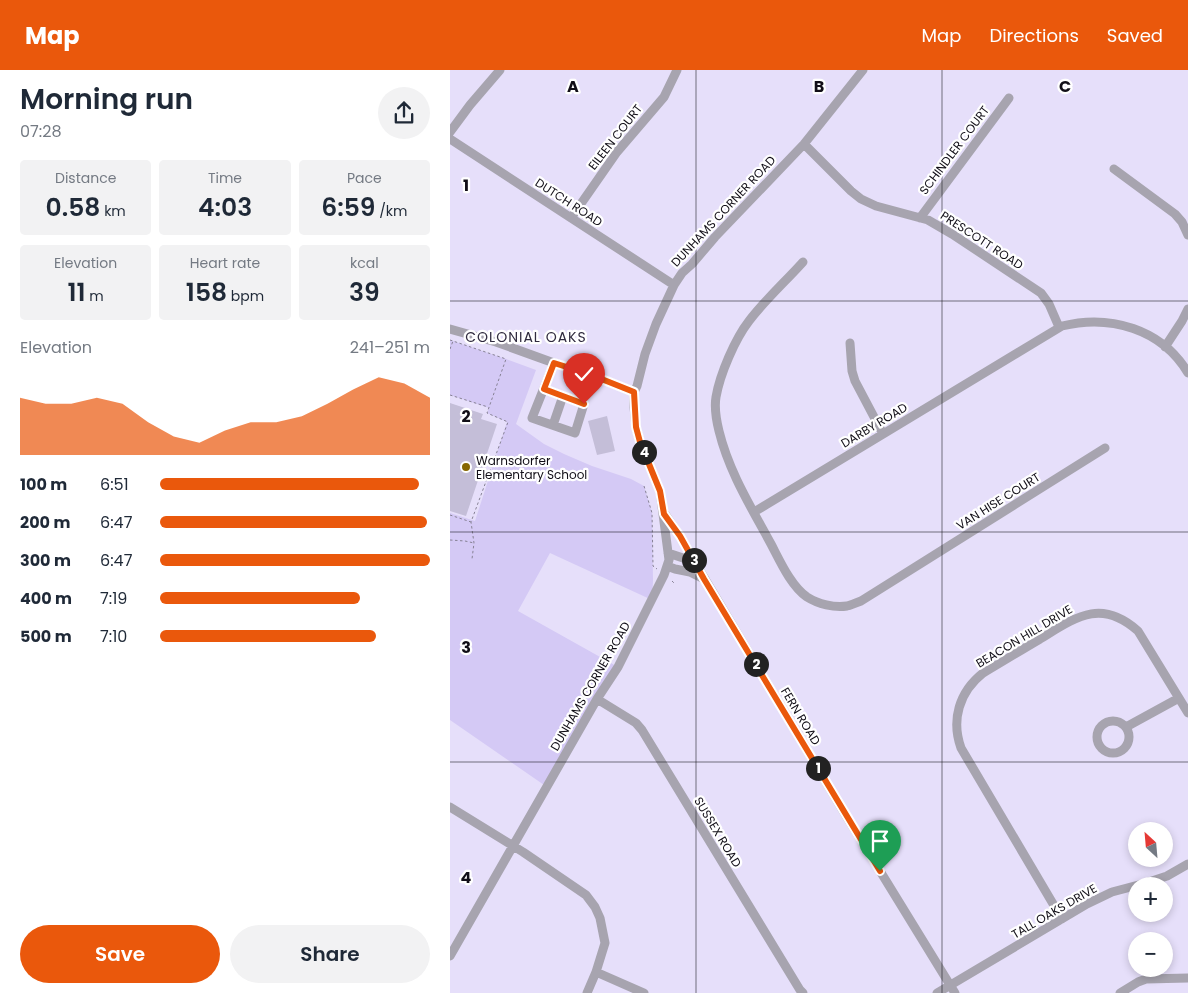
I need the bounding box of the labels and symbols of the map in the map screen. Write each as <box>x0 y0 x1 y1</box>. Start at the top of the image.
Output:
text: A <box>567 75 579 98</box>
text: B <box>814 75 824 98</box>
text: C <box>1059 75 1071 98</box>
street label: EILEEN COURT <box>584 100 646 173</box>
street label: SCHINDLER COURT <box>915 102 993 198</box>
street label: DUNHAMS CORNER ROAD <box>667 152 779 270</box>
text: 1 <box>463 174 469 197</box>
street label: DUTCH ROAD <box>532 174 606 230</box>
street label: PRESCOTT ROAD <box>937 207 1027 273</box>
district label: COLONIAL OAKS <box>465 327 587 347</box>
pin <box>563 353 605 404</box>
street label: DARBY ROAD <box>838 398 910 452</box>
text: 2 <box>461 405 471 428</box>
pin: 4 <box>632 440 656 464</box>
place label: Warnsdorfer Elementary School <box>476 452 587 483</box>
marker: Warnsdorfer Elementary School <box>460 461 472 473</box>
street label: VAN HISE COURT <box>953 468 1044 534</box>
pin: 3 <box>682 548 706 572</box>
street label: BEACON HILL DRIVE <box>973 600 1075 672</box>
street label: DUNHAMS CORNER ROAD <box>546 618 634 754</box>
text: 3 <box>461 636 471 659</box>
pin: 2 <box>744 652 768 676</box>
street label: FERN ROAD <box>777 684 825 748</box>
pin: 1 <box>806 756 830 780</box>
street label: SUSSEX ROAD <box>690 794 746 870</box>
pin <box>859 820 901 871</box>
north arrow <box>1128 822 1172 868</box>
text: 4 <box>461 866 472 889</box>
street label: TALL OAKS DRIVE <box>1008 880 1100 942</box>

